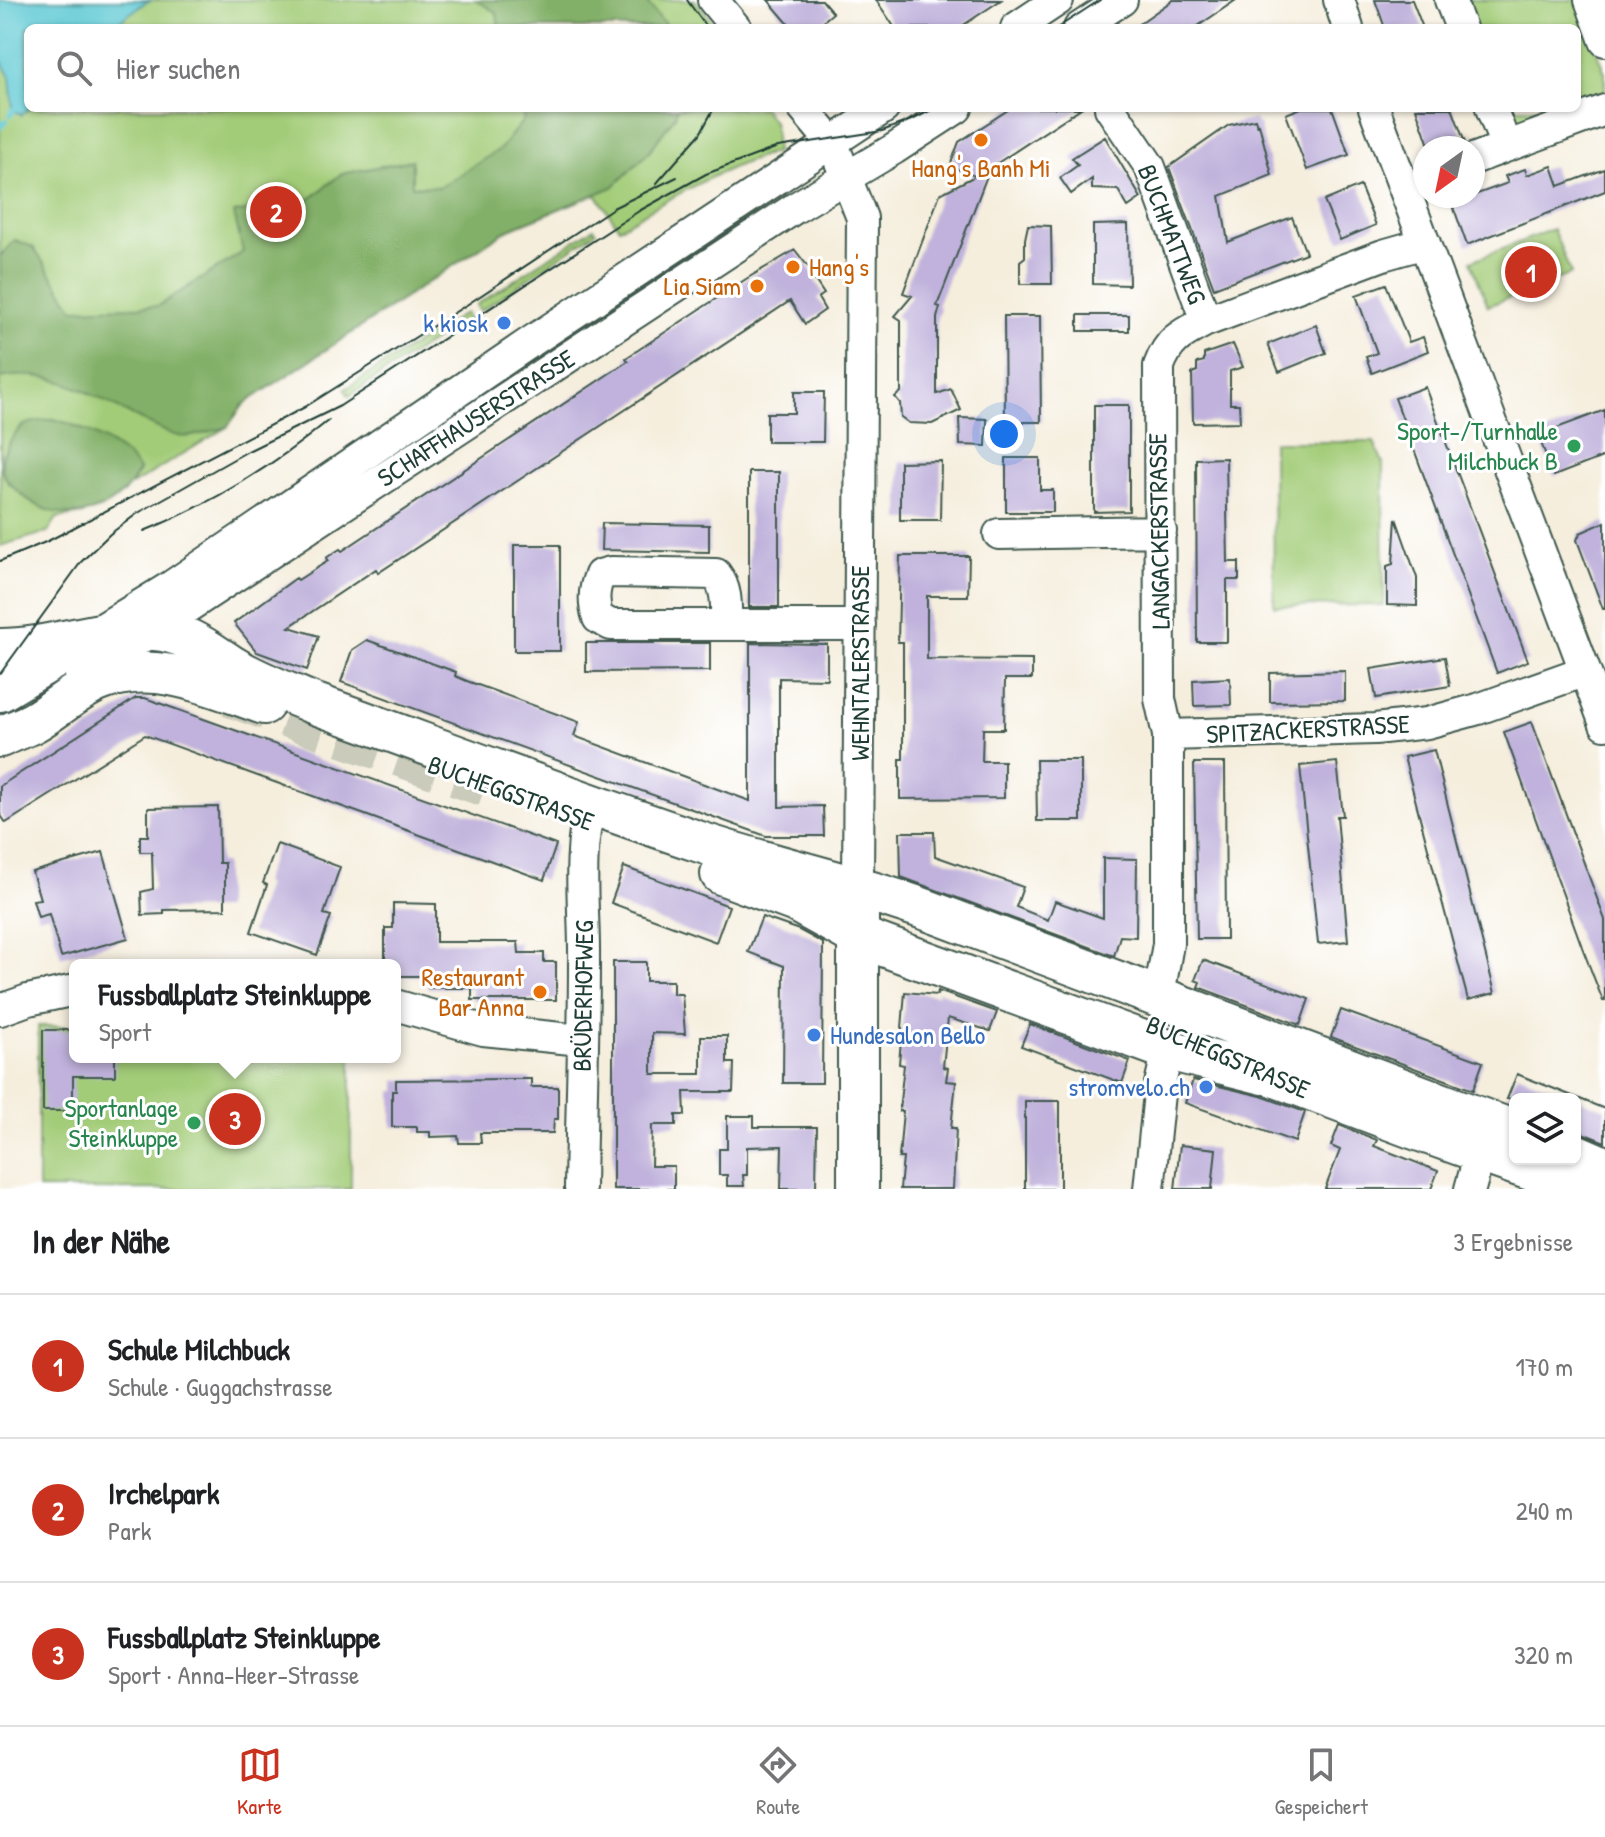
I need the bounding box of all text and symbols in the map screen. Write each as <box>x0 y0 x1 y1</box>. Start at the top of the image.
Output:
search box <box>24 24 1581 112</box>
icon: search <box>52 46 96 90</box>
text: Hier suchen <box>116 48 240 88</box>
marker: Hang's Banh Mi <box>972 131 990 149</box>
north arrow <box>1413 136 1485 208</box>
place label: Hang's Banh Mi <box>911 150 1051 185</box>
street label: BUCHMATTWEG <box>1130 159 1215 309</box>
pin: 2 <box>250 182 302 242</box>
pin: 1 <box>1505 242 1557 302</box>
place label: Hang's <box>809 249 869 284</box>
marker: Hang's <box>784 258 802 276</box>
place label: Lia Siam <box>664 268 741 303</box>
marker: Lia Siam <box>748 277 766 295</box>
place label: k kiosk <box>423 305 488 340</box>
marker: k kiosk <box>495 314 513 332</box>
street label: SCHAFFHAUSERSTRASSE <box>370 340 582 495</box>
place label: Sport-/Turnhalle Milchbuck B <box>1397 413 1558 478</box>
your location <box>984 414 1024 454</box>
street label: LANGACKERSTRASSE <box>1139 432 1178 630</box>
marker: Sport-/Turnhalle Milchbuck B <box>1565 437 1583 455</box>
street label: WEHNTALERSTRASSE <box>842 565 877 761</box>
street label: SPITZACKERSTRASSE <box>1205 706 1411 751</box>
street label: BUCHEGGSTRASSE <box>423 746 600 839</box>
street label: BRÜDERHOFWEG <box>564 920 601 1072</box>
popup <box>69 959 401 1063</box>
place label: Restaurant Bar Anna <box>421 959 525 1024</box>
text: Fussballplatz Steinkluppe <box>99 974 371 1014</box>
marker: Restaurant Bar Anna <box>531 983 549 1001</box>
street label: BUCHEGGSTRASSE <box>1141 1006 1316 1107</box>
text: Sport <box>99 1014 151 1049</box>
place label: Hundesalon Bello <box>830 1017 985 1052</box>
marker: Hundesalon Bello <box>805 1026 823 1044</box>
place label: stromvelo.ch <box>1068 1069 1190 1104</box>
marker: stromvelo.ch <box>1197 1078 1215 1096</box>
pin: 3 <box>209 1089 261 1149</box>
place label: Sportanlage Steinkluppe <box>65 1090 178 1155</box>
map controls <box>1509 1093 1581 1165</box>
button: layers <box>1509 1093 1581 1165</box>
marker: Sportanlage Steinkluppe <box>185 1114 203 1132</box>
text: In der Nähe <box>32 1218 170 1264</box>
text: 3 Ergebnisse <box>1453 1224 1573 1259</box>
text: Schule Milchbuck <box>108 1329 290 1369</box>
text: 1 <box>53 1349 63 1384</box>
text: 170 m <box>1515 1349 1573 1384</box>
text: Schule · Guggachstrasse <box>108 1369 333 1404</box>
text: Irchelpark <box>108 1473 219 1513</box>
text: 2 <box>52 1493 64 1528</box>
text: 240 m <box>1516 1493 1573 1528</box>
text: Park <box>108 1513 152 1548</box>
text: Fussballplatz Steinkluppe <box>108 1617 380 1657</box>
text: 3 <box>52 1637 64 1672</box>
text: 320 m <box>1514 1637 1573 1672</box>
text: Sport · Anna-Heer-Strasse <box>108 1657 359 1692</box>
tab: Karte <box>237 1743 282 1821</box>
tab: Route <box>756 1743 800 1821</box>
tab: Gespeichert <box>1274 1743 1368 1821</box>

